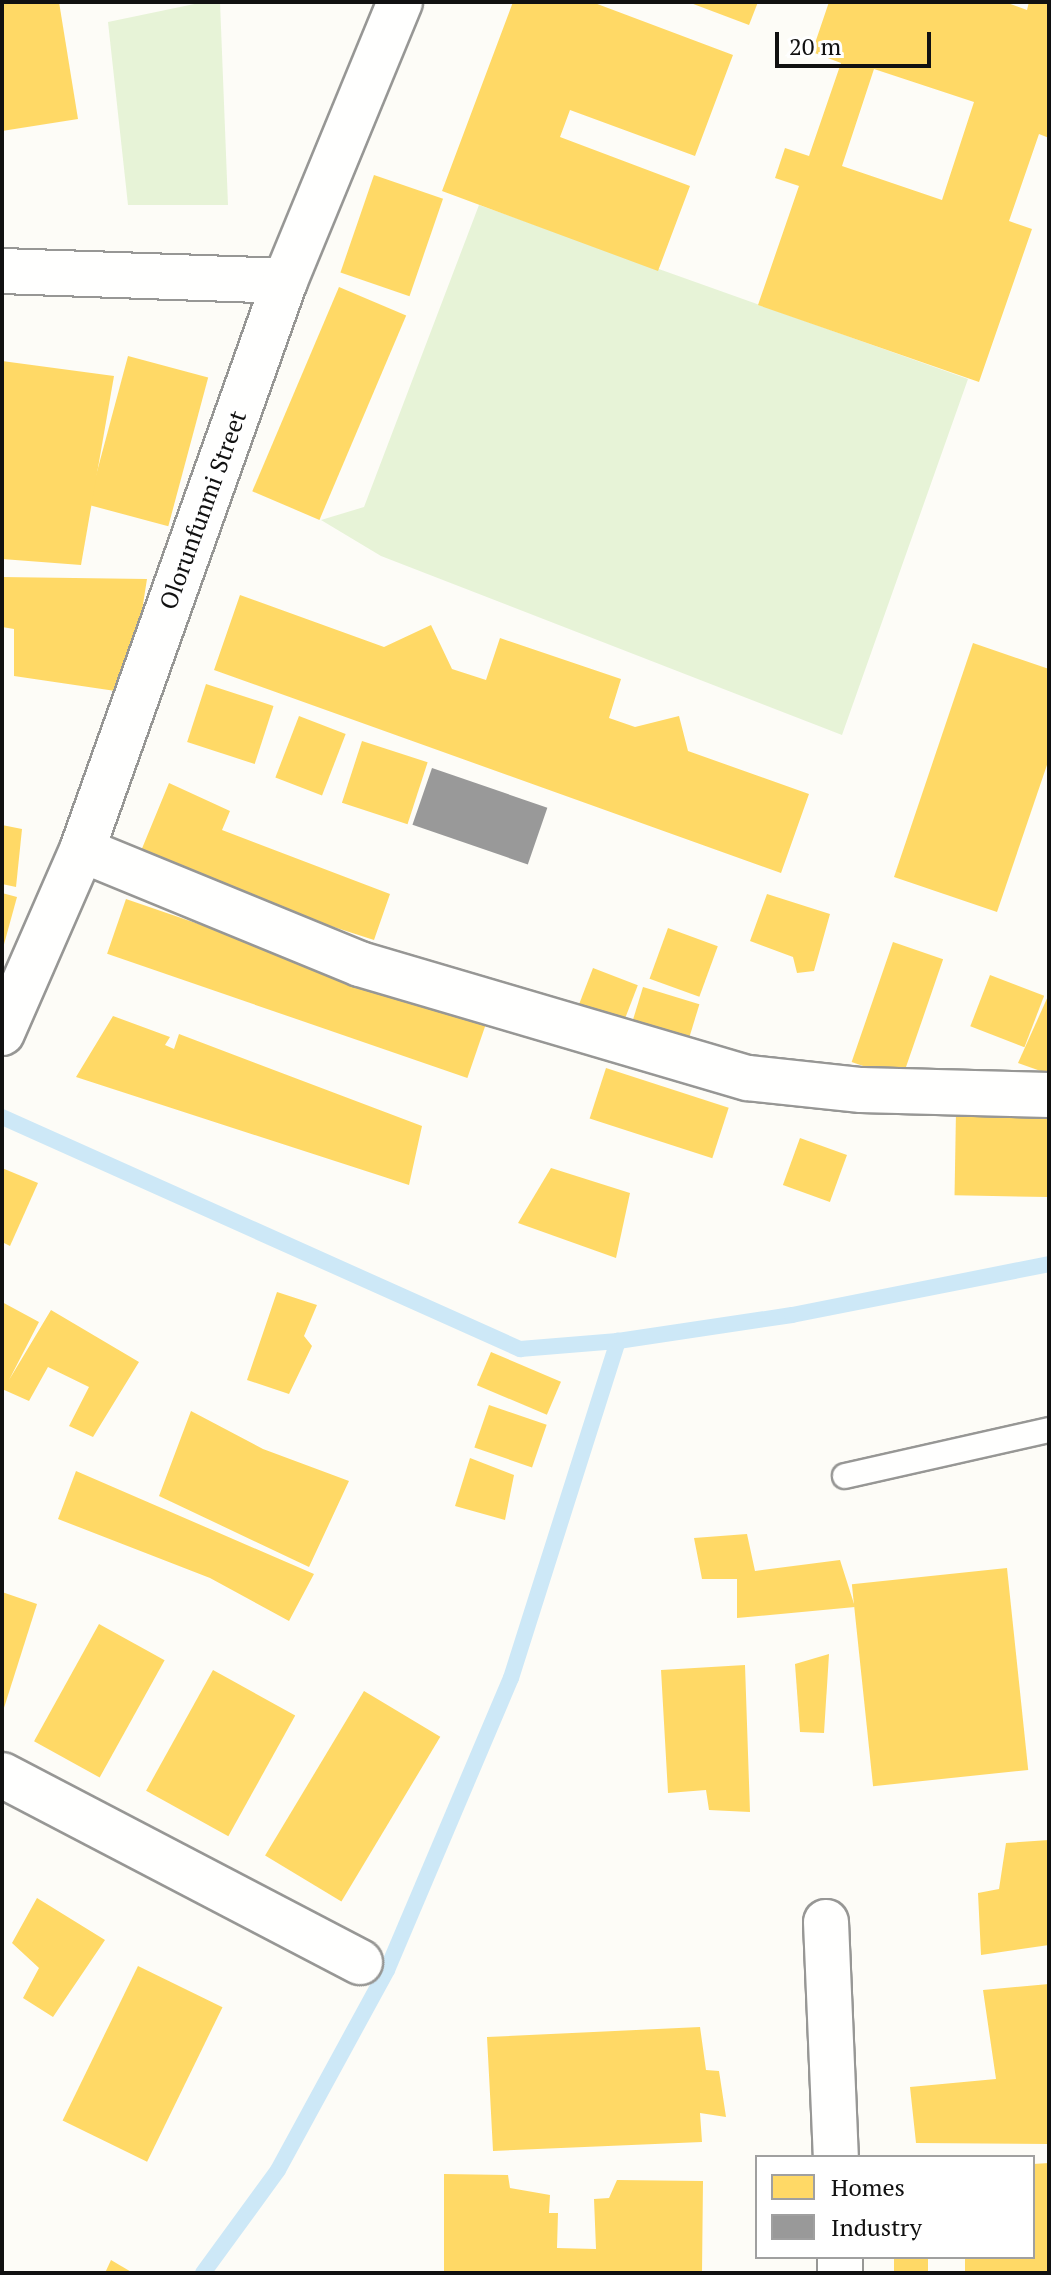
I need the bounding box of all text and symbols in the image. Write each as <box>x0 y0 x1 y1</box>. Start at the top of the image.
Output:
scale bar <box>779 16 935 66</box>
text: 20 m <box>789 30 841 62</box>
street label: Olorunfunmi Street <box>154 407 252 613</box>
legend <box>755 2155 1035 2259</box>
text: Homes <box>831 2171 905 2203</box>
text: Industry <box>831 2211 922 2243</box>

